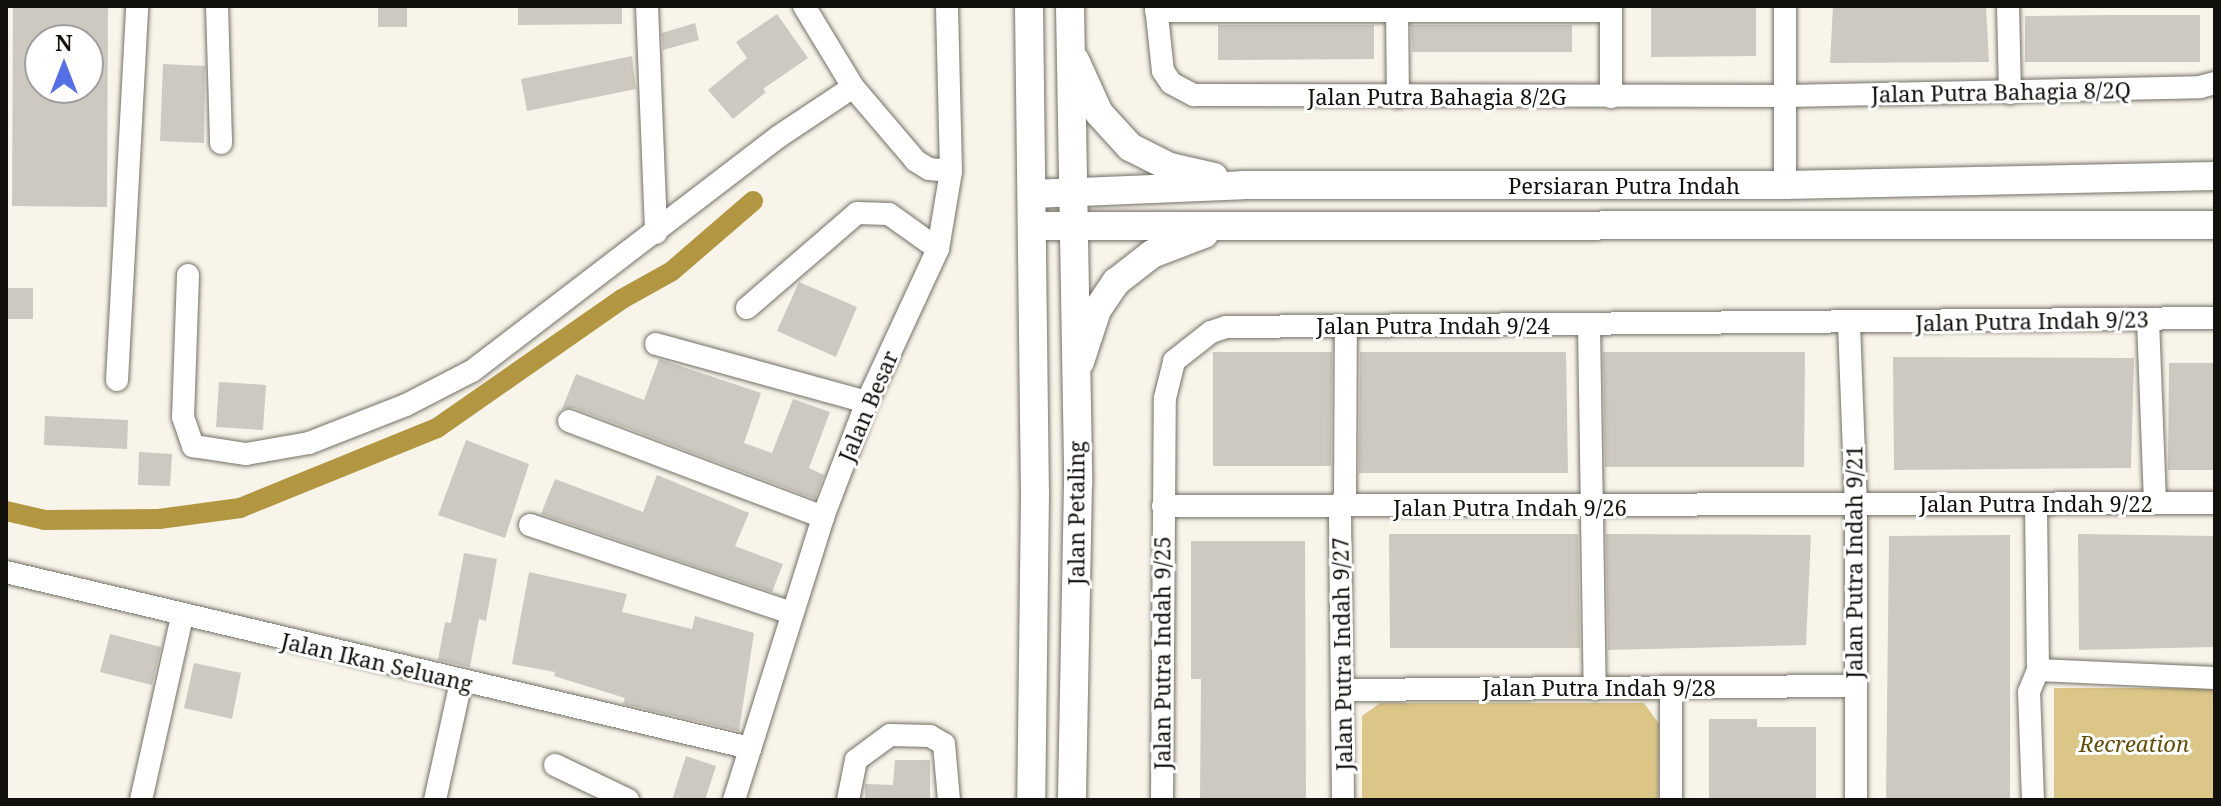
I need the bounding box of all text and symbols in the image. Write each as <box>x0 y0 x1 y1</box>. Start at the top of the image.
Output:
north arrow <box>24 24 104 104</box>
text: N <box>55 27 73 57</box>
street label: Jalan Putra Bahagia 8/2Q <box>1871 77 2131 107</box>
street label: Jalan Putra Bahagia 8/2G <box>1307 84 1567 110</box>
street label: Persiaran Putra Indah <box>1508 173 1740 199</box>
street label: Jalan Putra Indah 9/23 <box>1915 306 2149 336</box>
street label: Jalan Putra Indah 9/24 <box>1316 313 1550 339</box>
street label: Jalan Besar <box>833 346 903 466</box>
street label: Jalan Petaling <box>1063 441 1089 585</box>
street label: Jalan Putra Indah 9/21 <box>1841 445 1867 679</box>
street label: Jalan Putra Indah 9/22 <box>1919 491 2153 517</box>
street label: Jalan Putra Indah 9/26 <box>1393 495 1627 521</box>
street label: Jalan Putra Indah 9/25 <box>1149 536 1175 770</box>
street label: Jalan Putra Indah 9/27 <box>1327 537 1357 771</box>
street label: Jalan Ikan Seluang <box>279 627 475 697</box>
street label: Jalan Putra Indah 9/28 <box>1482 675 1716 701</box>
park label: Recreation <box>2079 731 2189 757</box>

